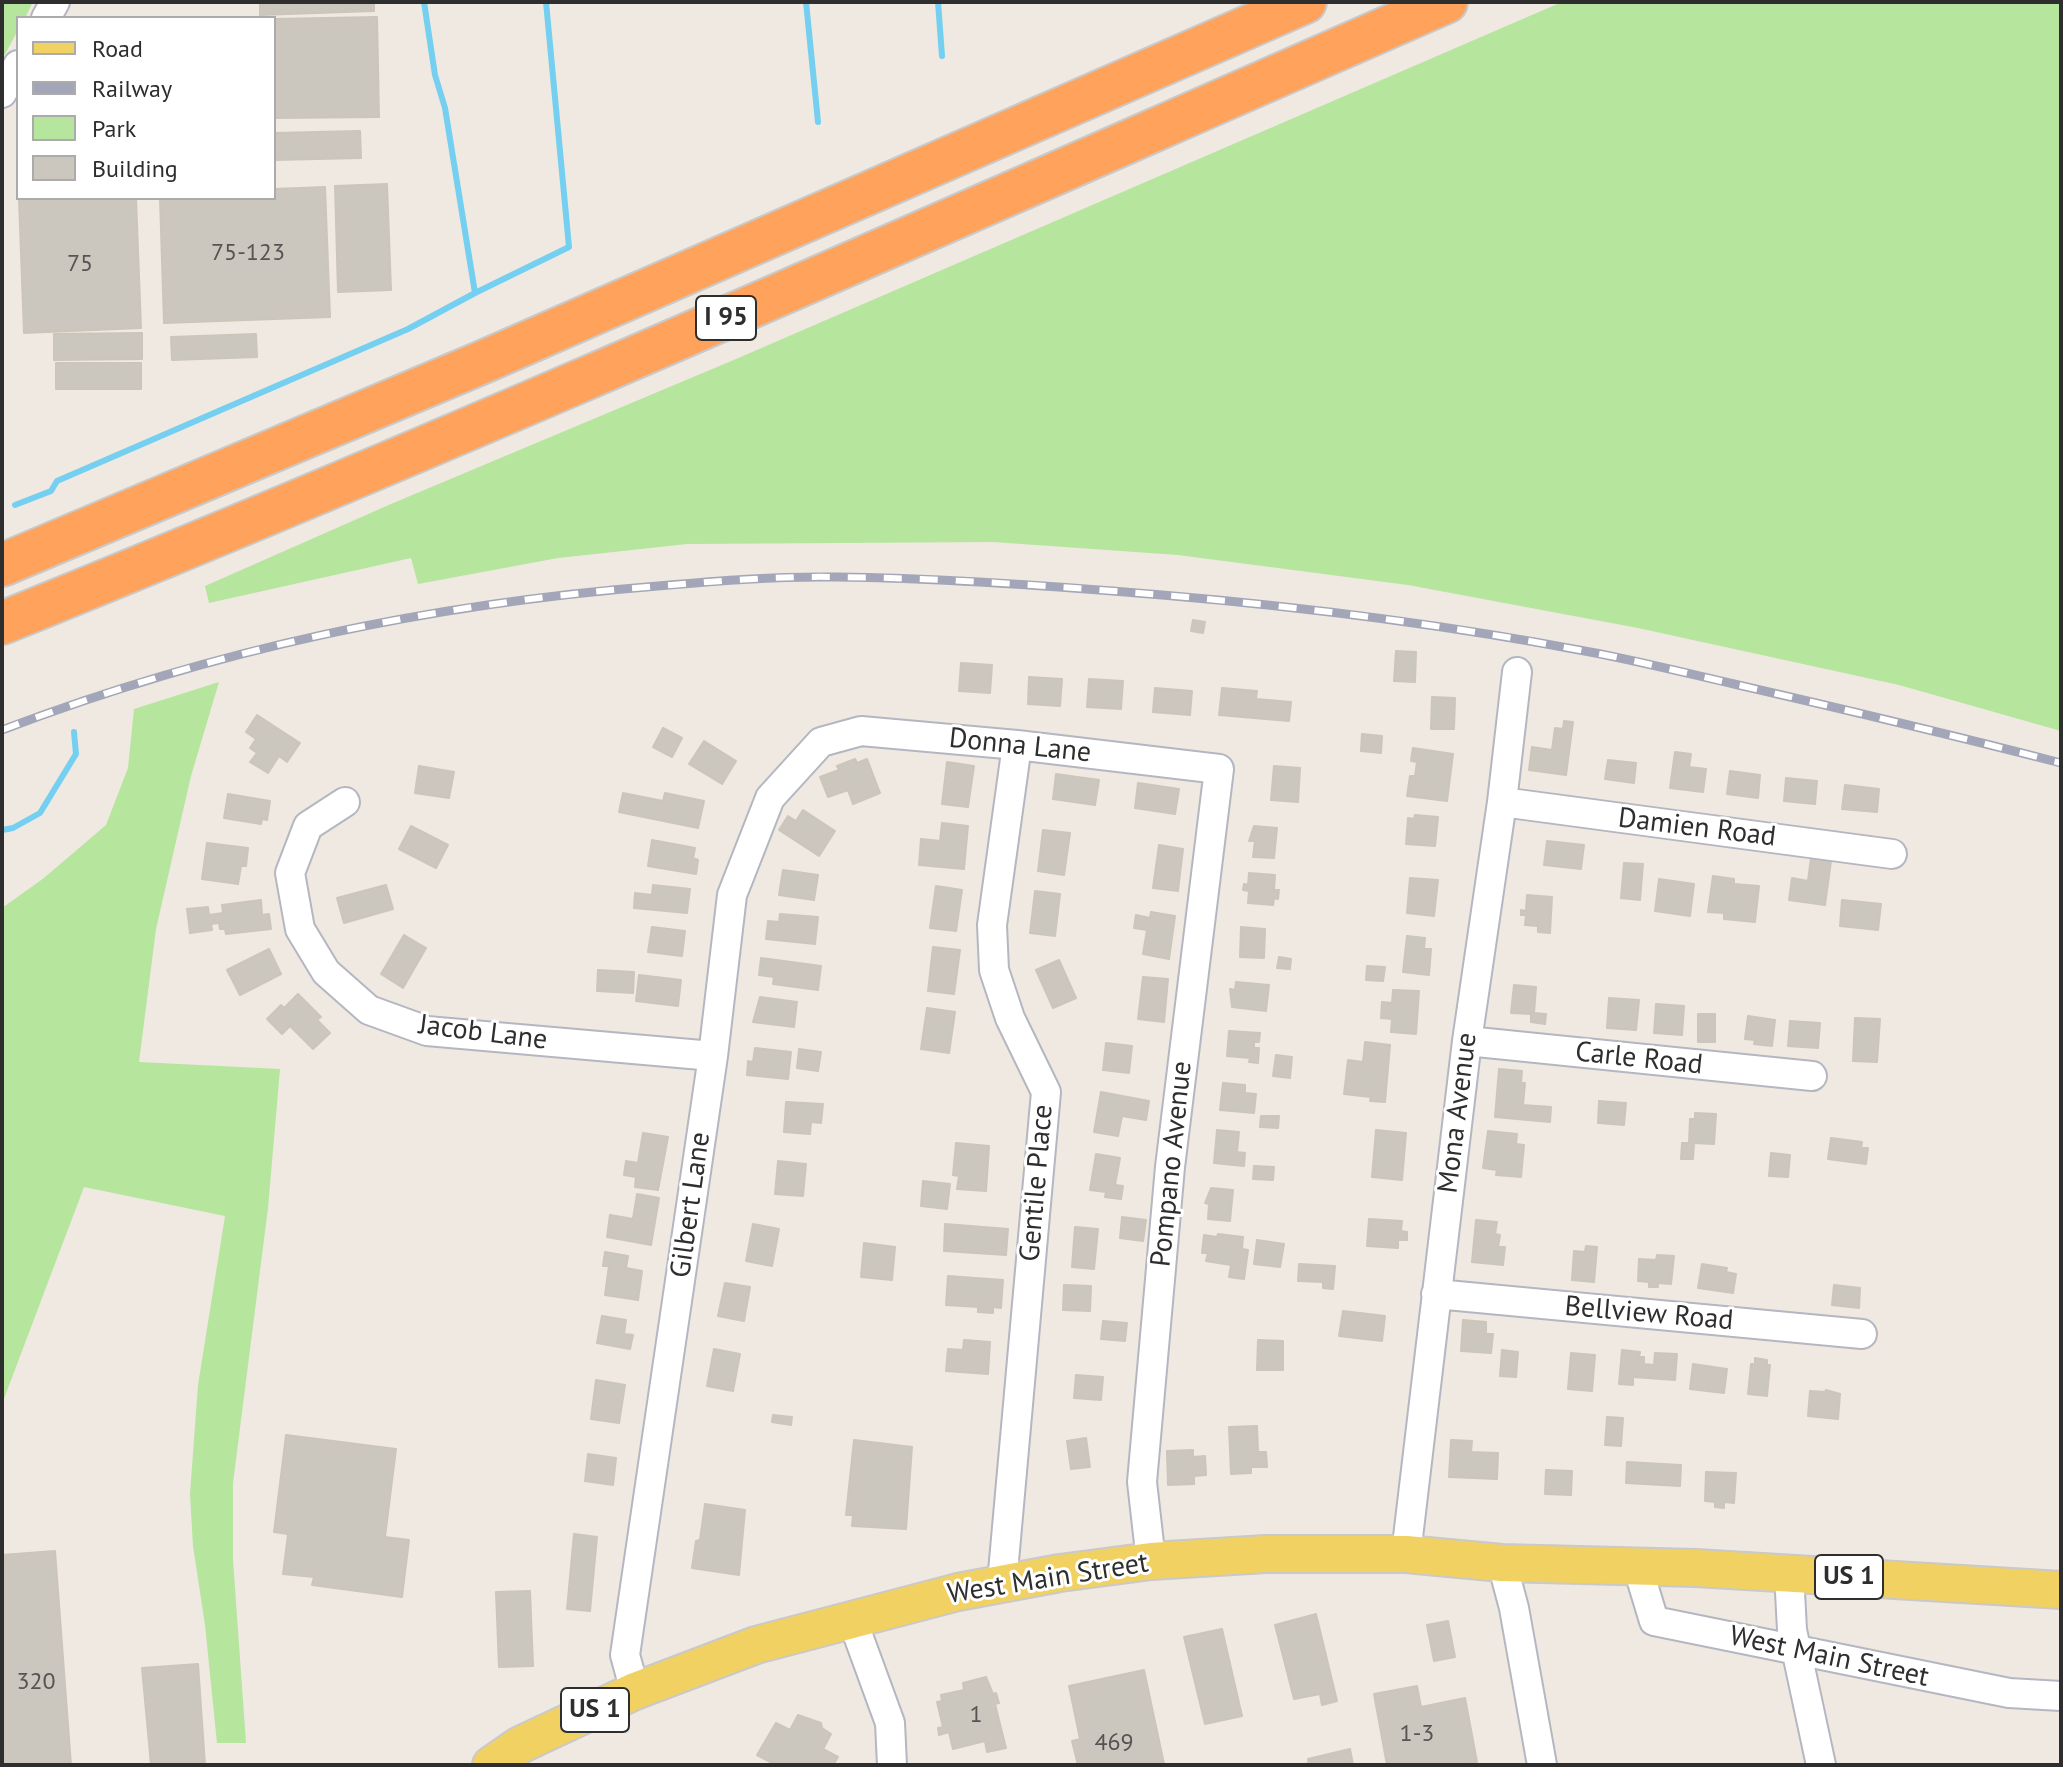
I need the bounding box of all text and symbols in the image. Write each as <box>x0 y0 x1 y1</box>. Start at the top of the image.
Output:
legend <box>16 16 276 200</box>
text: Road <box>92 33 143 64</box>
text: Railway <box>92 73 172 104</box>
text: Park <box>92 113 136 144</box>
text: Building <box>92 153 178 184</box>
house number: 75-123 <box>211 239 285 267</box>
house number: 75 <box>67 250 93 278</box>
road number: I 95 <box>696 296 756 340</box>
street label: Donna Lane <box>947 722 1093 770</box>
street label: Damien Road <box>1616 802 1778 854</box>
street label: Jacob Lane <box>417 1008 549 1058</box>
street label: Mona Avenue <box>1431 1031 1485 1195</box>
street label: Carle Road <box>1574 1036 1704 1082</box>
street label: Pompano Avenue <box>1144 1059 1200 1269</box>
street label: Gentile Place <box>1013 1103 1061 1263</box>
street label: Gilbert Lane <box>664 1130 718 1280</box>
street label: Bellview Road <box>1563 1290 1735 1338</box>
street label: West Main Street <box>945 1547 1151 1611</box>
road number: US 1 <box>1815 1555 1883 1599</box>
street label: West Main Street <box>1726 1619 1932 1695</box>
house number: 320 <box>16 1668 56 1696</box>
road number: US 1 <box>561 1688 629 1732</box>
house number: 1 <box>969 1701 983 1729</box>
house number: 1-3 <box>1400 1720 1434 1748</box>
house number: 469 <box>1094 1729 1134 1757</box>

